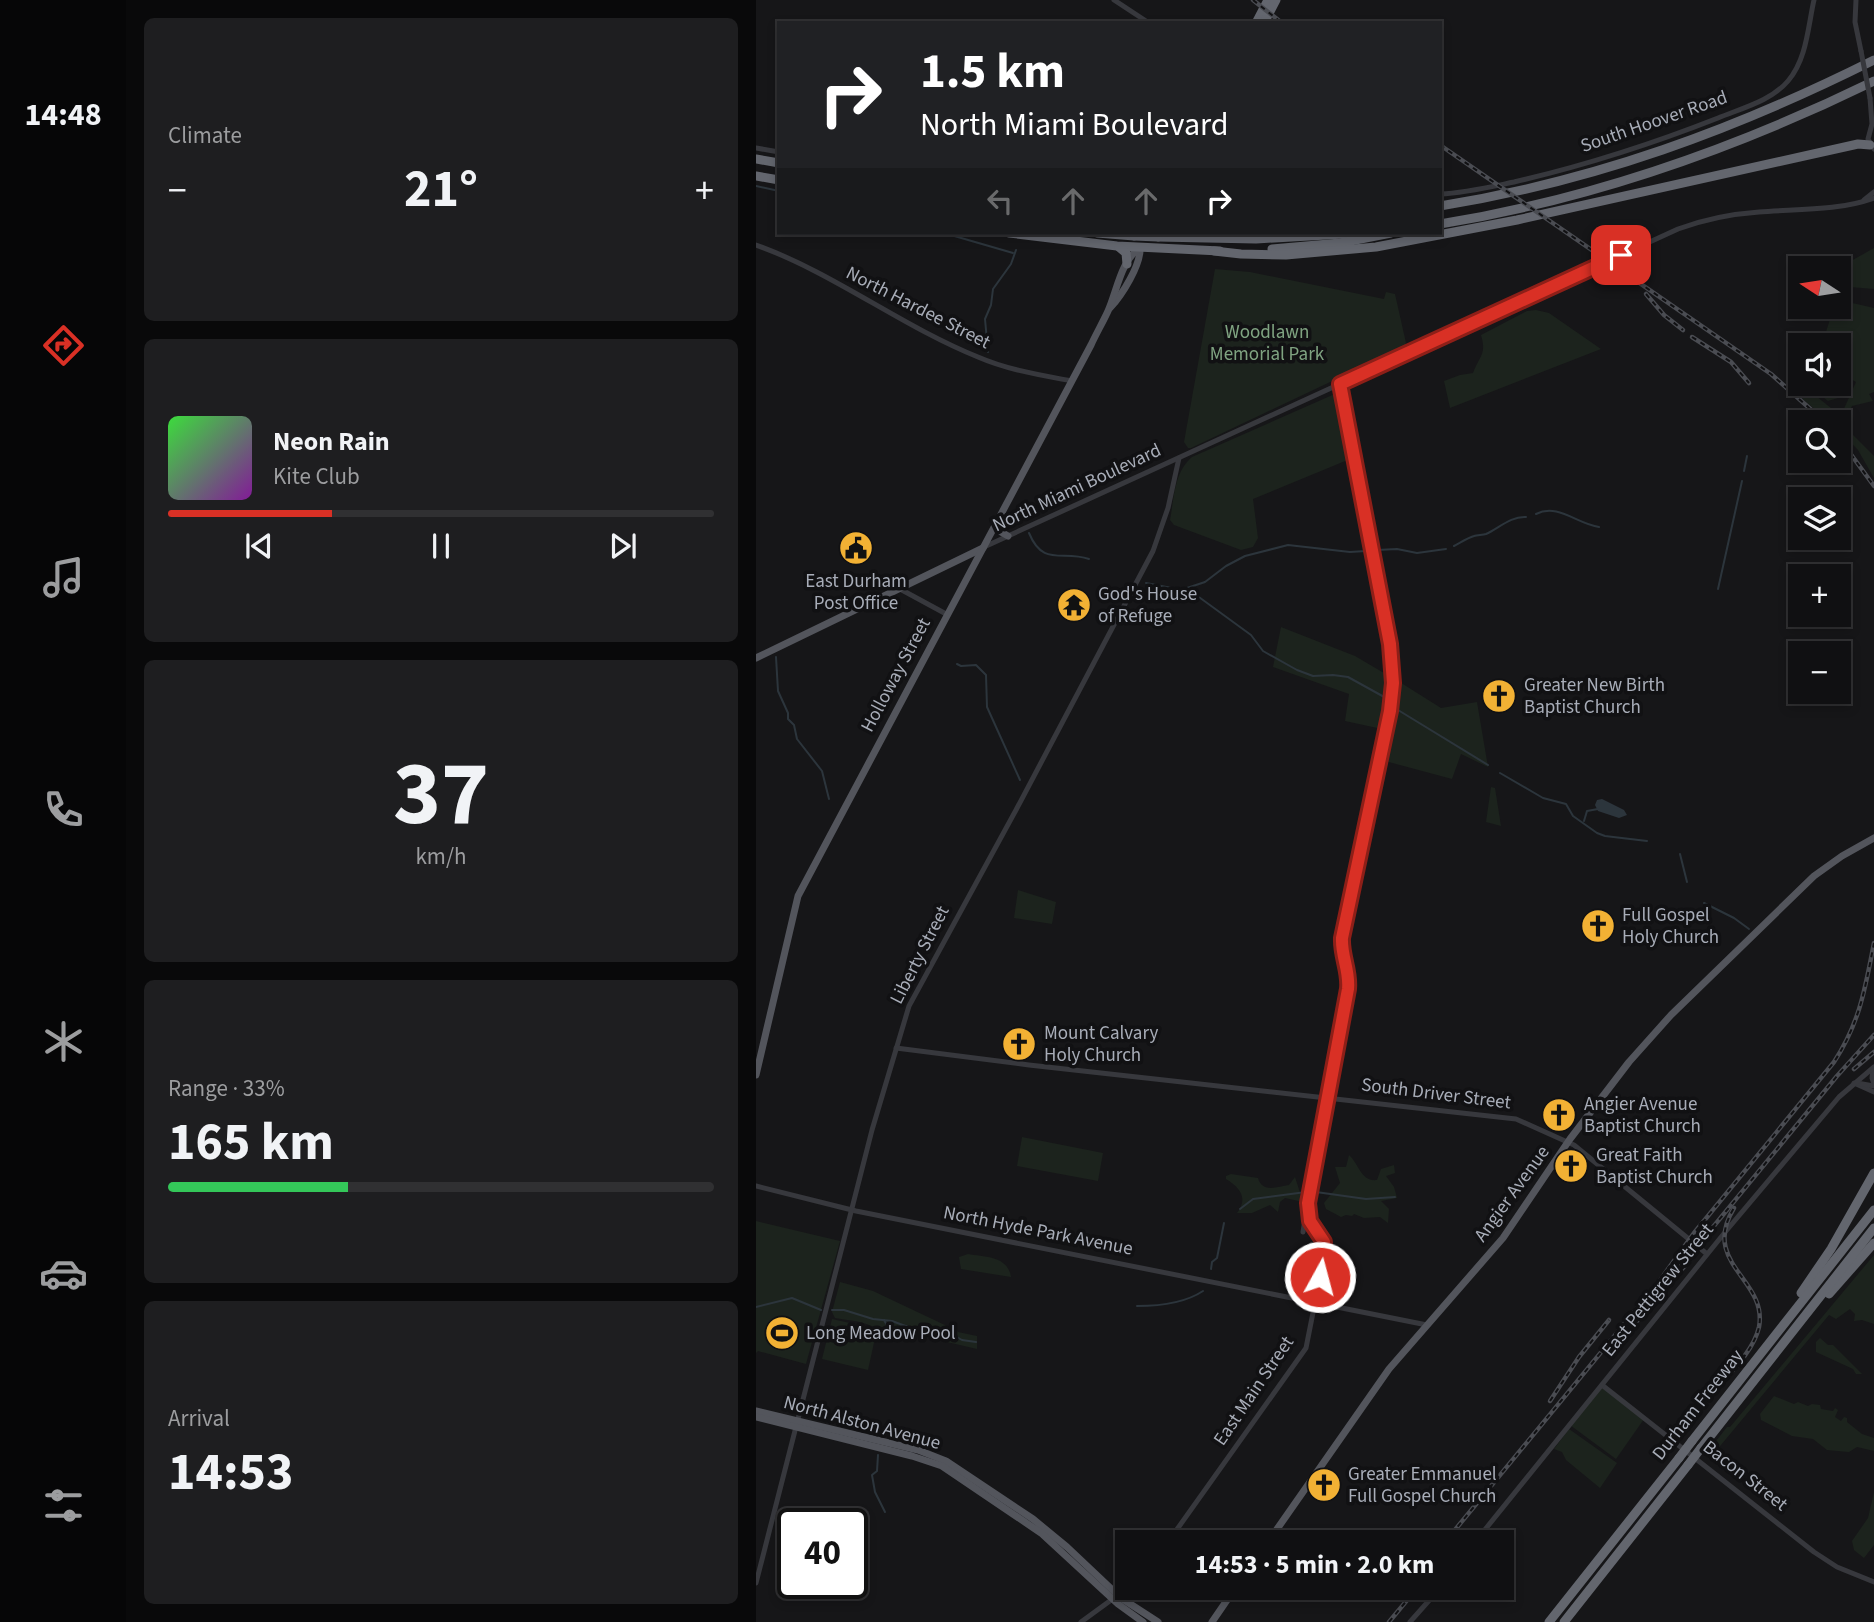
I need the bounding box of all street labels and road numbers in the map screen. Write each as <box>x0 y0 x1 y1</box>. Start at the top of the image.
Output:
street label: South Hoover Road <box>1577 84 1731 160</box>
street label: North Hardee Street <box>841 260 995 356</box>
street label: North Miami Boulevard <box>988 437 1166 539</box>
street label: Holloway Street <box>855 613 938 737</box>
street label: Liberty Street <box>884 901 957 1009</box>
street label: South Driver Street <box>1360 1071 1513 1117</box>
street label: Angier Avenue <box>1468 1140 1556 1248</box>
street label: North Hyde Park Avenue <box>941 1199 1135 1263</box>
street label: East Pettigrew Street <box>1596 1217 1721 1362</box>
street label: East Main Street <box>1207 1330 1301 1451</box>
street label: Durham Freeway <box>1646 1344 1750 1466</box>
street label: North Alston Avenue <box>780 1389 944 1457</box>
street label: Bacon Street <box>1697 1434 1794 1518</box>

